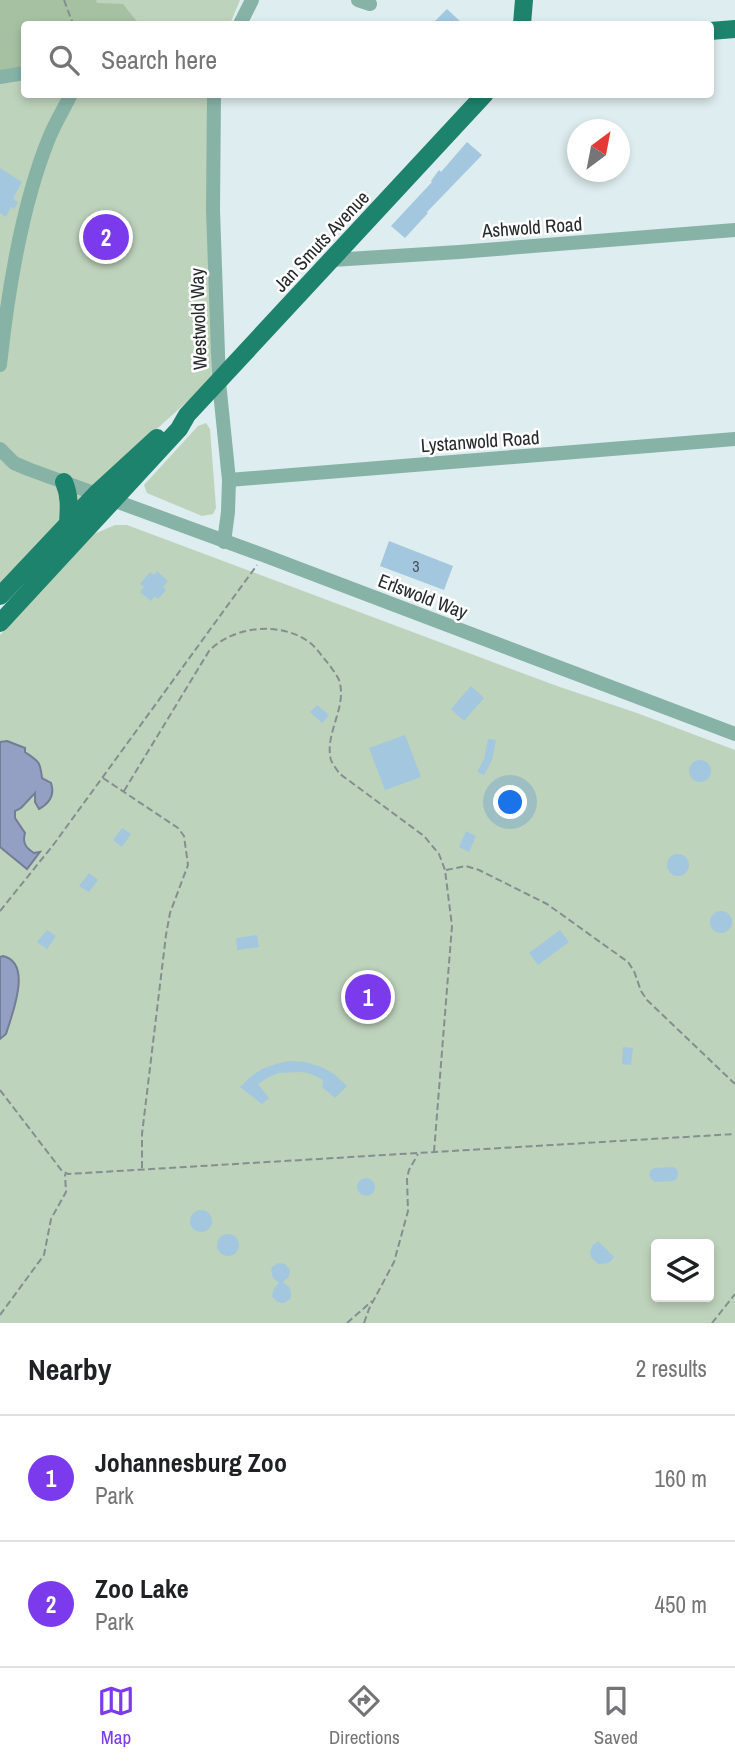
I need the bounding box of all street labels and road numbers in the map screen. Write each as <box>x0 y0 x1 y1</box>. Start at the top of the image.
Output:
street label: Jan Smuts Avenue <box>267 185 375 297</box>
street label: Ashwold Road <box>480 211 583 244</box>
street label: Westwold Way <box>183 267 213 371</box>
street label: Lystanwold Road <box>420 424 540 458</box>
street label: Erlswold Way <box>375 567 472 625</box>

